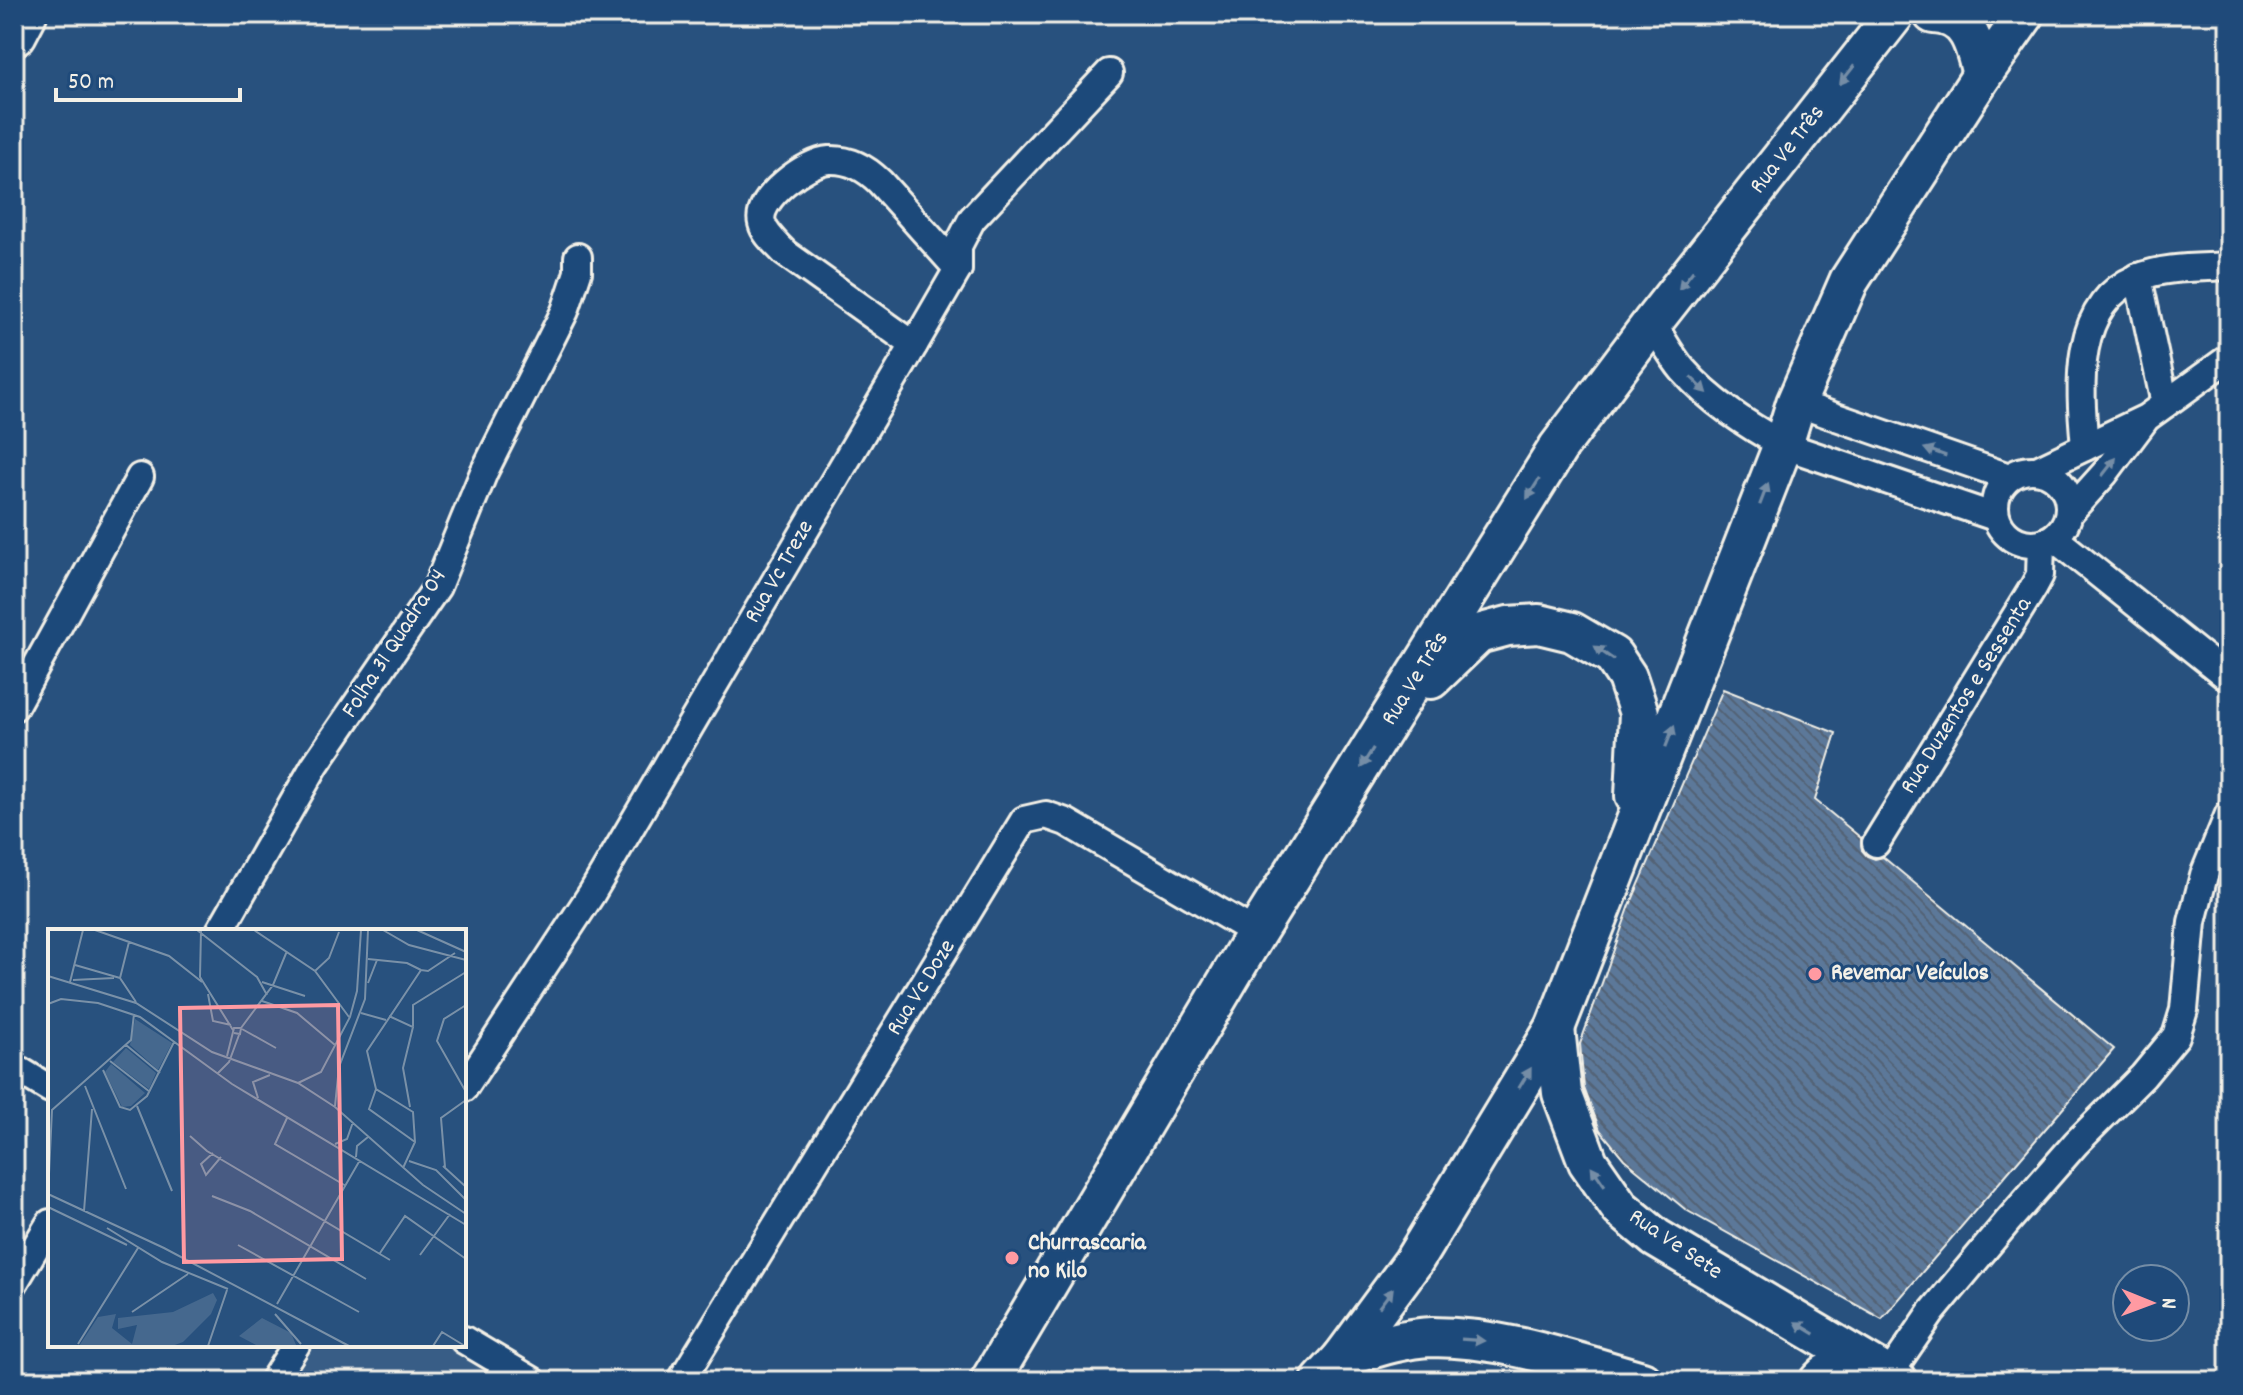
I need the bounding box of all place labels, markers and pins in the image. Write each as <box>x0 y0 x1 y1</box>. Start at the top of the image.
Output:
place label: Revemar Veículos <box>1831 957 1989 991</box>
marker: Revemar Veículos <box>1806 965 1824 983</box>
place label: Churrascaria no Kilo <box>1028 1227 1147 1289</box>
marker: Churrascaria no Kilo <box>1003 1249 1021 1267</box>

